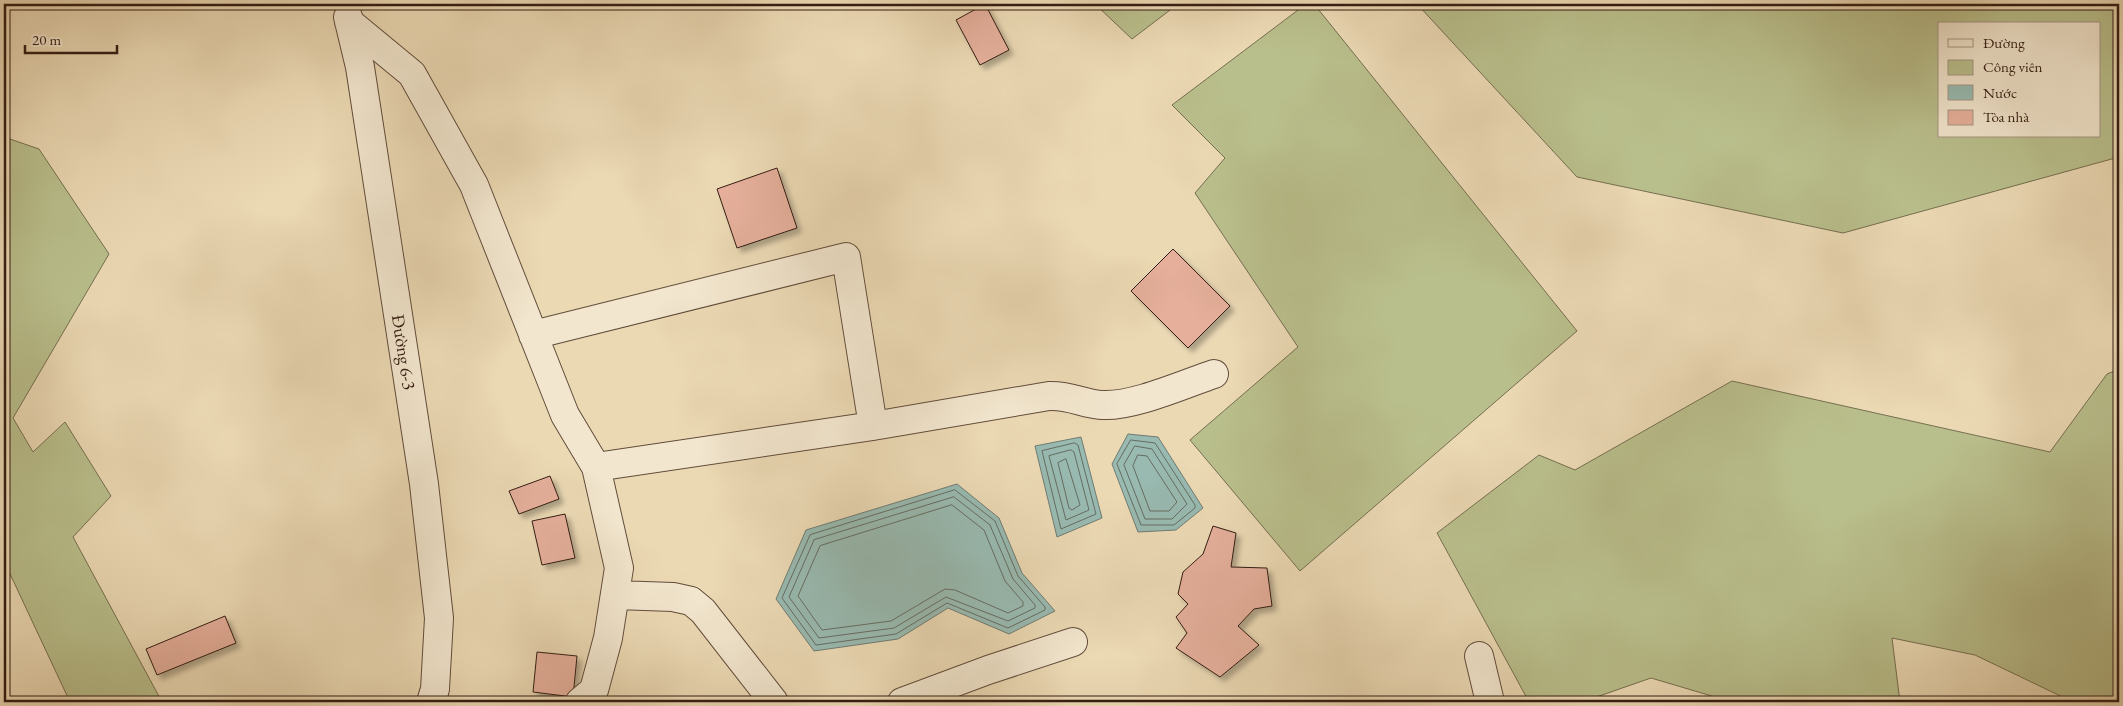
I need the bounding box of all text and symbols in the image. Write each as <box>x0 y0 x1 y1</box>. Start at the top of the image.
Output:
scale bar <box>25 22 118 54</box>
legend <box>1938 22 2100 138</box>
text: 20 m <box>32 30 61 49</box>
text: Đường <box>1983 33 2025 52</box>
text: Công viên <box>1983 57 2043 76</box>
text: Nước <box>1983 83 2017 102</box>
text: Tòa nhà <box>1983 107 2029 126</box>
street label: Đường 6-3 <box>387 313 421 391</box>

